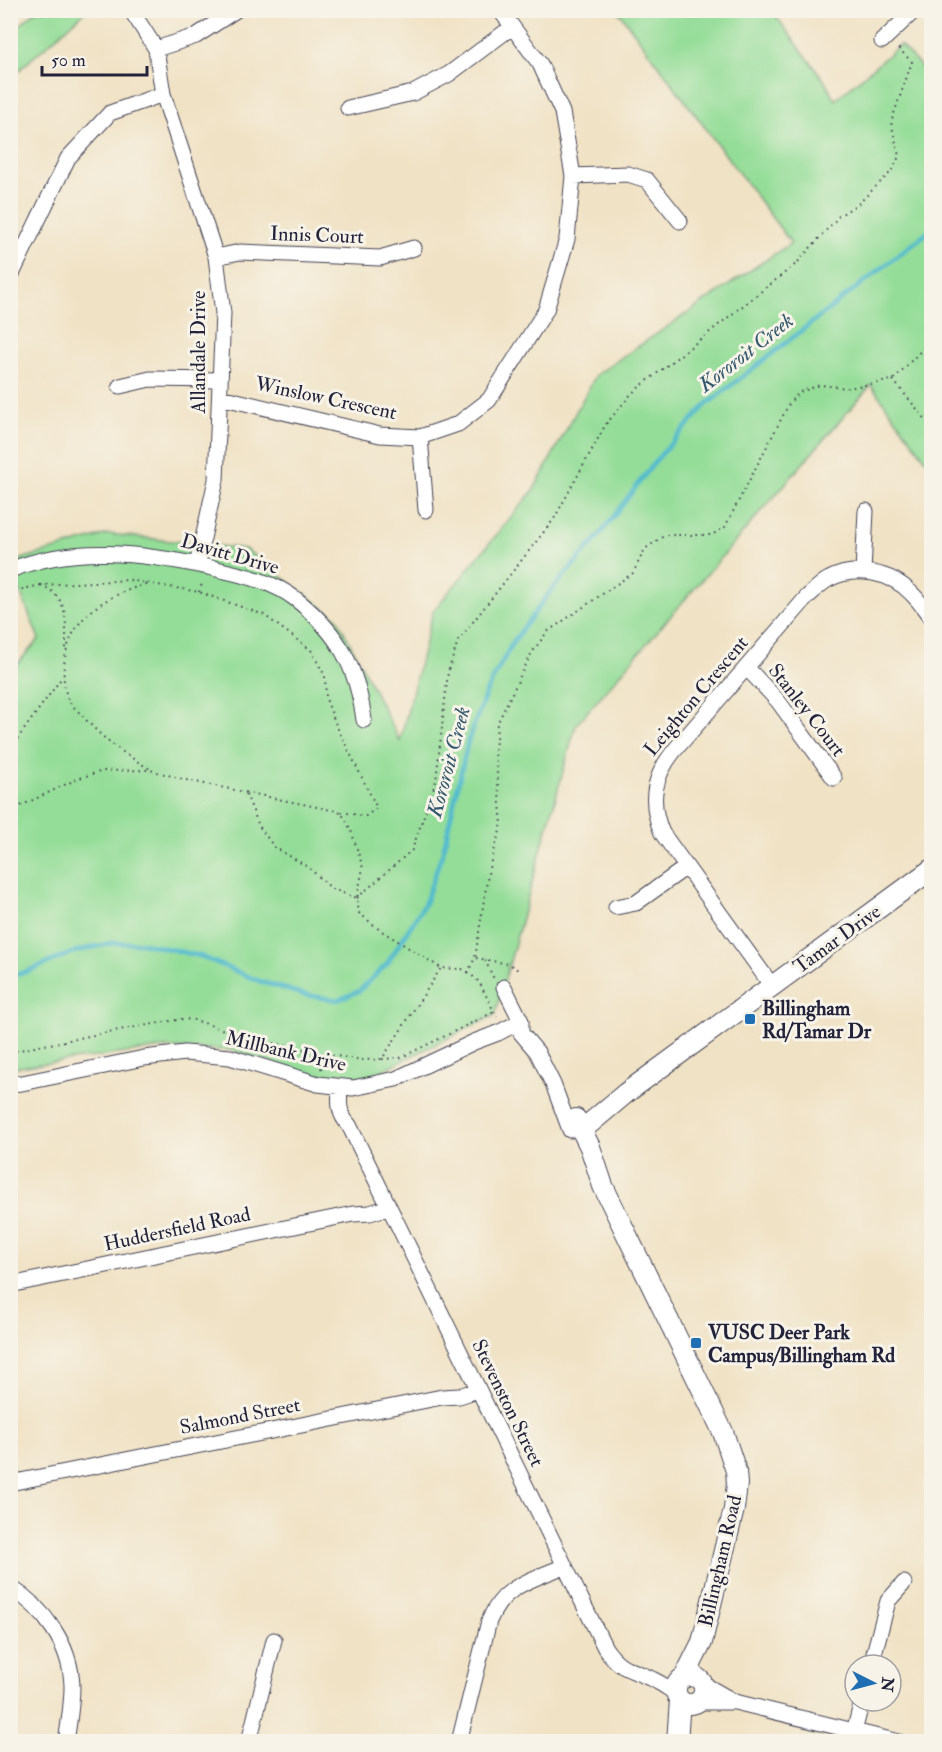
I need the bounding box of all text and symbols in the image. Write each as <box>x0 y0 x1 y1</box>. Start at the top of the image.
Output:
scale bar <box>42 39 147 77</box>
text: 50 m <box>51 49 86 72</box>
street label: Innis Court <box>270 221 365 249</box>
street label: Allandale Drive <box>186 291 211 414</box>
water label: Kororoit Creek <box>692 307 799 399</box>
street label: Winslow Crescent <box>252 371 400 425</box>
street label: Davitt Drive <box>178 528 282 580</box>
street label: Leighton Crescent <box>638 630 754 761</box>
street label: Stanley Court <box>763 659 851 762</box>
water label: Kororoit Creek <box>421 704 477 821</box>
street label: Tamar Drive <box>788 899 886 979</box>
place label: Billingham Rd/Tamar Dr <box>762 996 872 1044</box>
marker: Billingham Rd/Tamar Dr <box>743 1012 757 1026</box>
street label: Millbank Drive <box>223 1025 349 1077</box>
street label: Huddersfield Road <box>101 1201 253 1257</box>
place label: VUSC Deer Park Campus/Billingham Rd <box>707 1320 895 1369</box>
street label: Stevenston Street <box>466 1335 550 1471</box>
marker: VUSC Deer Park Campus/Billingham Rd <box>689 1336 703 1350</box>
street label: Salmond Street <box>178 1392 303 1440</box>
street label: Billingham Road <box>693 1493 747 1629</box>
north arrow <box>843 1653 903 1713</box>
text: N <box>876 1675 898 1693</box>

